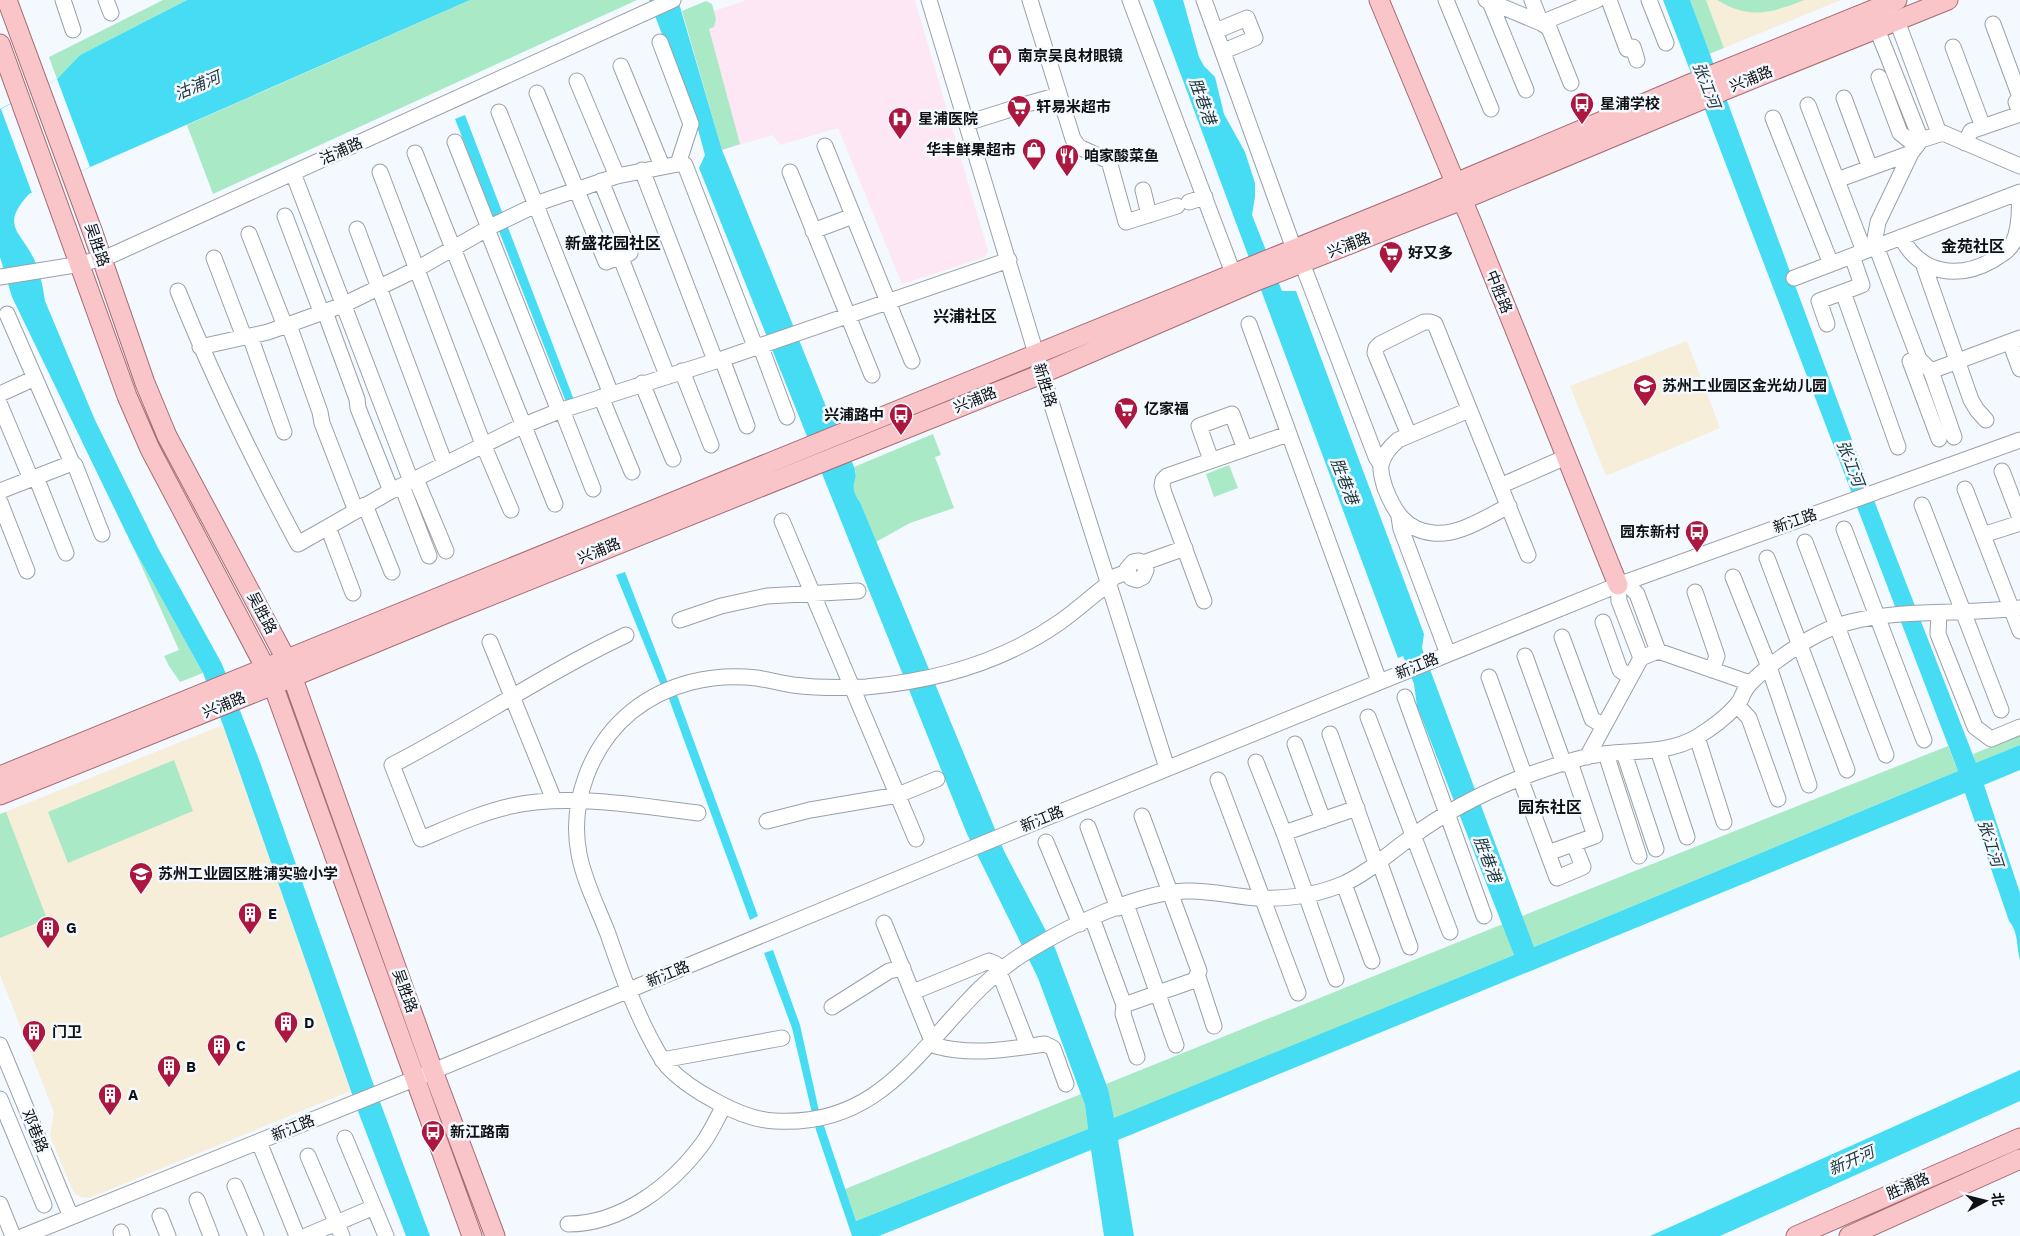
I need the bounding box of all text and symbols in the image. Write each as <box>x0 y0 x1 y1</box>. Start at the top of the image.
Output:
shop icon: 南京吴良材眼镜 <box>987 43 1013 77</box>
place label: 南京吴良材眼镜 <box>1018 46 1123 65</box>
water label: 张江河 <box>1689 59 1726 114</box>
street label: 兴浦路 <box>1726 61 1775 96</box>
water label: 沽浦河 <box>171 65 226 104</box>
water label: 胜巷港 <box>1185 75 1221 129</box>
bus stop icon: 星浦学校 <box>1569 91 1595 125</box>
supermarket icon: 轩易米超市 <box>1006 94 1032 128</box>
place label: 星浦学校 <box>1600 94 1660 113</box>
place label: 轩易米超市 <box>1036 97 1111 116</box>
hospital icon: 星浦医院 <box>887 106 913 140</box>
place label: 星浦医院 <box>918 109 978 128</box>
street label: 沽浦路 <box>316 133 365 168</box>
shop icon: 华丰鲜果超市 <box>1021 137 1047 171</box>
place label: 华丰鲜果超市 <box>926 140 1016 159</box>
restaurant icon: 咱家酸菜鱼 <box>1054 143 1080 177</box>
place label: 咱家酸菜鱼 <box>1084 146 1159 165</box>
street label: 吴胜路 <box>81 220 114 269</box>
street label: 兴浦路 <box>1324 228 1373 261</box>
district label: 新盛花园社区 <box>565 233 661 253</box>
district label: 金苑社区 <box>1941 236 2005 256</box>
supermarket icon: 好又多 <box>1378 240 1404 274</box>
place label: 好又多 <box>1408 243 1453 262</box>
street label: 中胜路 <box>1482 267 1517 316</box>
district label: 兴浦社区 <box>933 306 997 326</box>
street label: 新胜路 <box>1030 361 1061 409</box>
school or university icon: 苏州工业园区金光幼儿园 <box>1632 373 1658 407</box>
place label: 苏州工业园区金光幼儿园 <box>1662 376 1827 395</box>
street label: 兴浦路 <box>950 382 999 417</box>
supermarket icon: 亿家福 <box>1113 396 1139 430</box>
place label: 亿家福 <box>1144 399 1189 418</box>
bus stop icon: 兴浦路中 <box>888 402 914 436</box>
place label: 兴浦路中 <box>824 405 884 424</box>
water label: 张江河 <box>1833 437 1870 492</box>
water label: 胜巷港 <box>1327 455 1364 509</box>
street label: 新江路 <box>1770 504 1819 537</box>
bus stop icon: 园东新村 <box>1684 519 1710 553</box>
place label: 园东新村 <box>1620 522 1680 541</box>
street label: 兴浦路 <box>574 533 623 568</box>
street label: 吴胜路 <box>243 588 281 637</box>
street label: 新江路 <box>1392 648 1441 683</box>
street label: 兴浦路 <box>199 687 248 722</box>
district label: 园东社区 <box>1518 797 1582 817</box>
street label: 新江路 <box>1017 801 1066 836</box>
water label: 张江河 <box>1974 817 2009 872</box>
water label: 胜巷港 <box>1470 833 1507 887</box>
school or university icon: 苏州工业园区胜浦实验小学 <box>128 861 154 895</box>
place label: 苏州工业园区胜浦实验小学 <box>158 864 338 883</box>
building icon: E <box>237 901 263 935</box>
place label: E <box>268 904 277 923</box>
building icon: G <box>35 915 61 949</box>
place label: G <box>66 918 77 937</box>
street label: 新江路 <box>643 956 692 991</box>
street label: 吴胜路 <box>389 966 422 1015</box>
building icon: D <box>273 1010 299 1044</box>
place label: D <box>304 1013 314 1032</box>
building icon: 门卫 <box>21 1019 47 1053</box>
place label: 门卫 <box>52 1022 82 1041</box>
building icon: C <box>206 1033 232 1067</box>
place label: C <box>236 1036 246 1055</box>
building icon: B <box>156 1054 182 1088</box>
place label: B <box>186 1057 196 1076</box>
building icon: A <box>97 1082 123 1116</box>
place label: A <box>128 1085 138 1104</box>
street label: 邓巷路 <box>18 1106 53 1155</box>
street label: 新江路 <box>268 1110 317 1145</box>
bus stop icon: 新江路南 <box>420 1119 446 1153</box>
place label: 新江路南 <box>450 1122 510 1141</box>
water label: 新开河 <box>1825 1140 1880 1179</box>
street label: 胜浦路 <box>1883 1168 1932 1203</box>
north arrow <box>1960 1176 2010 1226</box>
text: 北 <box>1988 1191 2008 1207</box>

